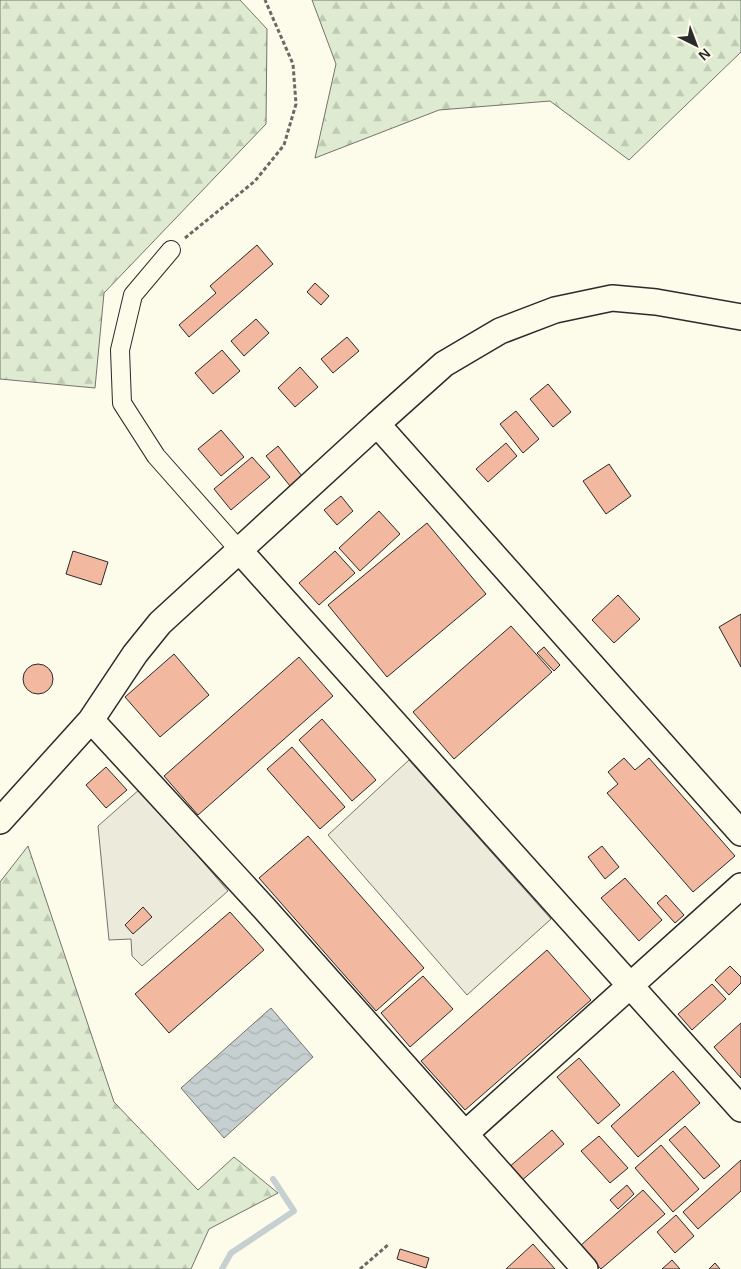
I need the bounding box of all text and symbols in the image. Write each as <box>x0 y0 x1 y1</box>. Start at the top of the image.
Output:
north arrow <box>671 20 721 70</box>
text: N <box>696 45 714 64</box>

